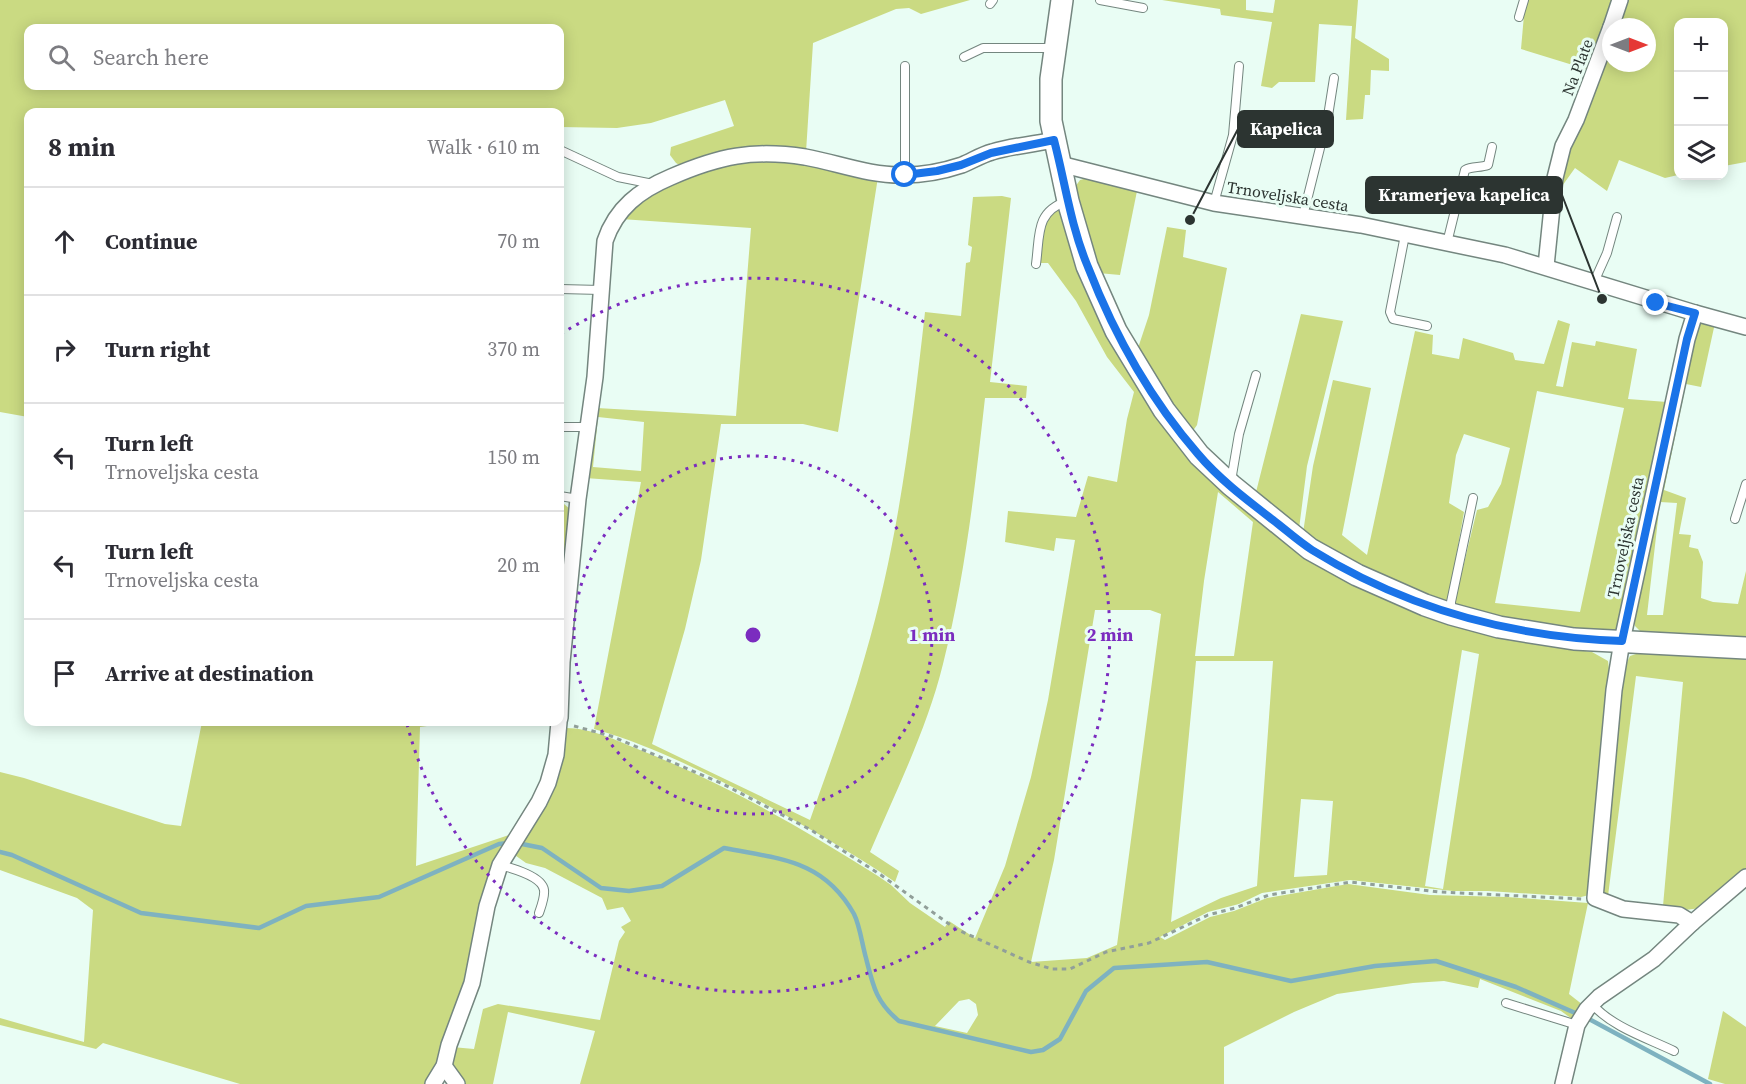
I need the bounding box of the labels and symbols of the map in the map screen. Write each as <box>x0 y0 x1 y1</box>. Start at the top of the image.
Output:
north arrow <box>1602 18 1656 72</box>
street label: Na Plate <box>1556 36 1598 98</box>
callout: Kapelica <box>1238 111 1333 147</box>
text: Kapelica <box>1250 116 1322 141</box>
route start <box>891 161 917 187</box>
street label: Trnoveljska cesta <box>1226 176 1351 217</box>
callout: Kramerjeva kapelica <box>1366 177 1562 213</box>
text: Kramerjeva kapelica <box>1378 182 1550 207</box>
route end <box>1642 289 1668 315</box>
street label: Trnoveljska cesta <box>1601 474 1649 599</box>
text: 1 min <box>909 622 955 647</box>
text: 2 min <box>1087 622 1133 647</box>
centre of rings <box>743 625 763 645</box>

